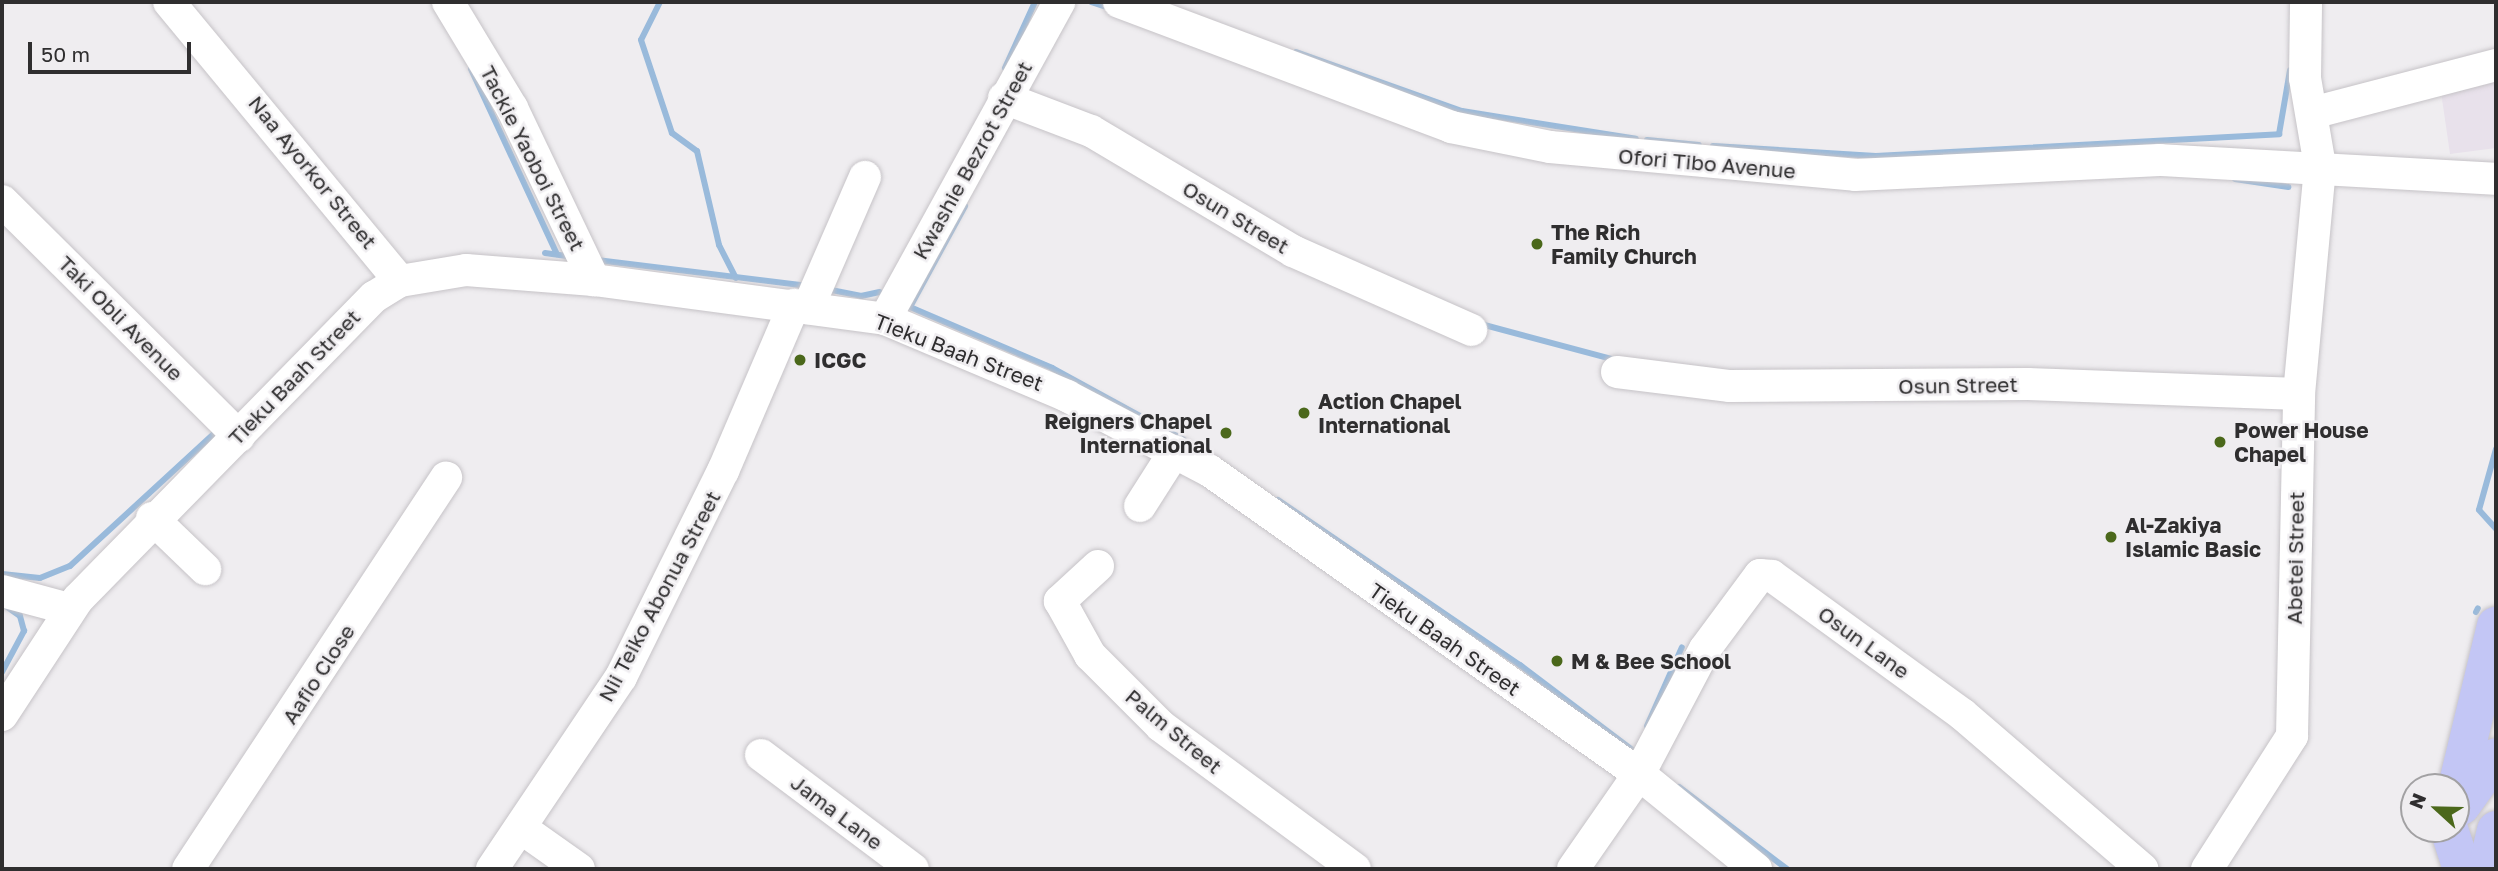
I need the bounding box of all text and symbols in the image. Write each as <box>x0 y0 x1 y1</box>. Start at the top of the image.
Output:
scale bar <box>32 28 194 72</box>
text: 50 m <box>41 41 90 67</box>
street label: Kwashie Bezrot Street <box>907 56 1037 264</box>
street label: Tackie Yaoboi Street <box>475 61 591 255</box>
street label: Naa Ayorkor Street <box>244 90 382 254</box>
street label: Ofori Tibo Avenue <box>1617 143 1797 183</box>
street label: Osun Street <box>1178 175 1294 259</box>
place label: The Rich Family Church <box>1551 219 1697 269</box>
marker: The Rich Family Church <box>1529 236 1545 252</box>
street label: Taki Obli Avenue <box>53 250 189 386</box>
street label: Tieku Baah Street <box>223 304 365 450</box>
street label: Tieku Baah Street <box>871 308 1047 396</box>
place label: ICGC <box>814 347 866 373</box>
marker: ICGC <box>792 352 808 368</box>
street label: Osun Street <box>1898 371 2018 399</box>
place label: Action Chapel International <box>1318 388 1462 438</box>
marker: Action Chapel International <box>1296 405 1312 421</box>
place label: Reigners Chapel International <box>1044 408 1212 458</box>
place label: Power House Chapel <box>2234 417 2369 467</box>
marker: Reigners Chapel International <box>1218 425 1234 441</box>
marker: Power House Chapel <box>2212 434 2228 450</box>
street label: Nii Teiko Abonua Street <box>593 486 725 706</box>
street label: Abetei Street <box>2281 491 2309 625</box>
place label: Al-Zakiya Islamic Basic <box>2125 512 2261 562</box>
marker: Al-Zakiya Islamic Basic <box>2103 529 2119 545</box>
street label: Tieku Baah Street <box>1365 577 1525 701</box>
street label: Osun Lane <box>1813 600 1915 684</box>
street label: Aafio Close <box>276 619 360 729</box>
place label: M & Bee School <box>1571 648 1731 674</box>
marker: M & Bee School <box>1549 653 1565 669</box>
street label: Palm Street <box>1121 683 1227 779</box>
street label: Jama Lane <box>786 769 888 855</box>
north arrow <box>2400 773 2470 843</box>
text: N <box>2404 790 2430 812</box>

